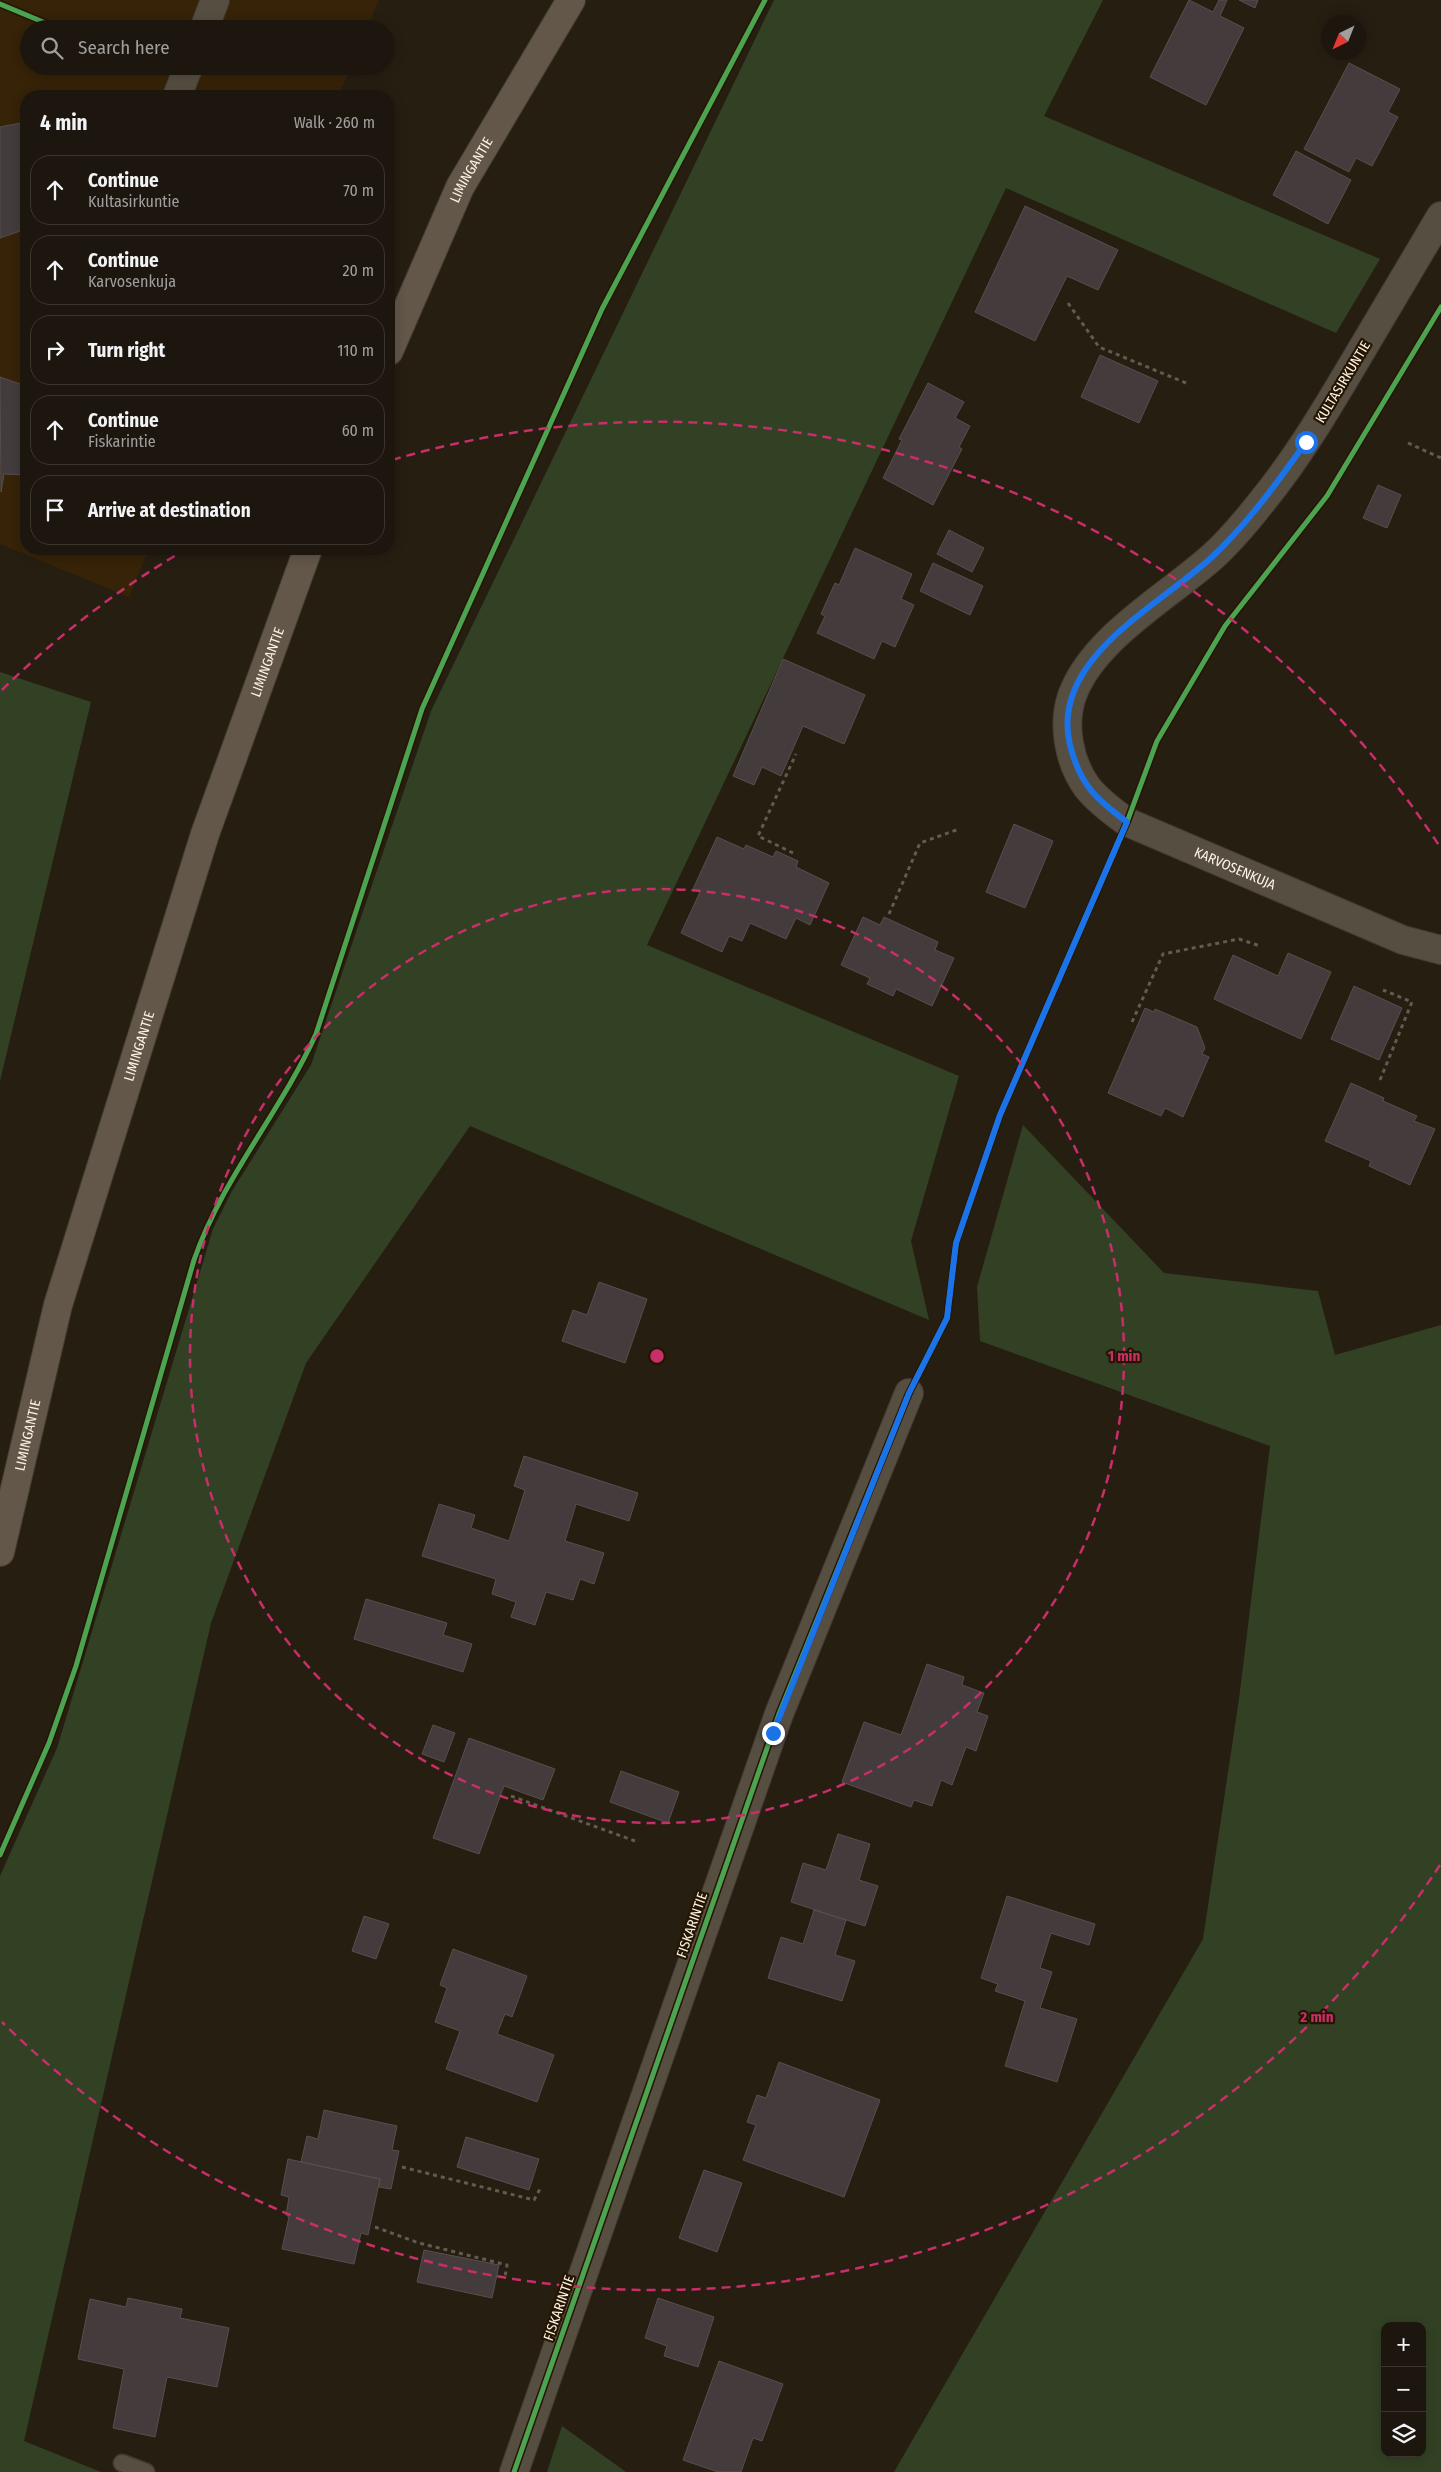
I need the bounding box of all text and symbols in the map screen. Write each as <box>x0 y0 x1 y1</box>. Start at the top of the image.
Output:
north arrow <box>1321 15 1366 60</box>
search box <box>20 20 395 75</box>
icon: search <box>38 34 66 62</box>
text: Search here <box>78 36 170 59</box>
text: 4 min <box>40 110 88 136</box>
text: Walk · 260 m <box>294 113 375 132</box>
street label: LIMINGANTIE <box>446 134 496 205</box>
text: Continue <box>88 169 159 192</box>
icon: ahead <box>41 176 69 204</box>
text: 70 m <box>343 181 374 200</box>
text: Kultasirkuntie <box>88 192 180 211</box>
text: Continue <box>88 249 159 272</box>
icon: ahead <box>41 256 69 284</box>
text: 20 m <box>343 261 374 280</box>
text: Karvosenkuja <box>88 272 176 291</box>
icon: right <box>41 336 69 364</box>
street label: KULTASIRKUNTIE <box>1312 338 1374 426</box>
text: Turn right <box>88 339 165 362</box>
text: 110 m <box>337 341 374 360</box>
text: Continue <box>88 409 159 432</box>
icon: ahead <box>41 416 69 444</box>
text: 60 m <box>342 421 374 440</box>
route start <box>1295 431 1318 454</box>
text: Fiskarintie <box>88 432 156 451</box>
icon: arrive <box>41 496 69 524</box>
text: Arrive at destination <box>88 499 251 522</box>
street label: LIMINGANTIE <box>247 625 288 699</box>
street label: KARVOSENKUJA <box>1192 843 1279 893</box>
street label: LIMINGANTIE <box>120 1008 158 1083</box>
centre of rings <box>648 1347 666 1365</box>
text: 1 min <box>1108 1347 1140 1365</box>
street label: LIMINGANTIE <box>11 1397 44 1472</box>
route end <box>762 1722 785 1745</box>
street label: FISKARINTIE <box>673 1890 711 1960</box>
text: 2 min <box>1299 2008 1334 2026</box>
street label: FISKARINTIE <box>540 2273 578 2343</box>
map controls <box>1381 2322 1426 2457</box>
button: + <box>1381 2322 1426 2367</box>
button: − <box>1381 2367 1426 2412</box>
button: layers <box>1381 2412 1426 2457</box>

